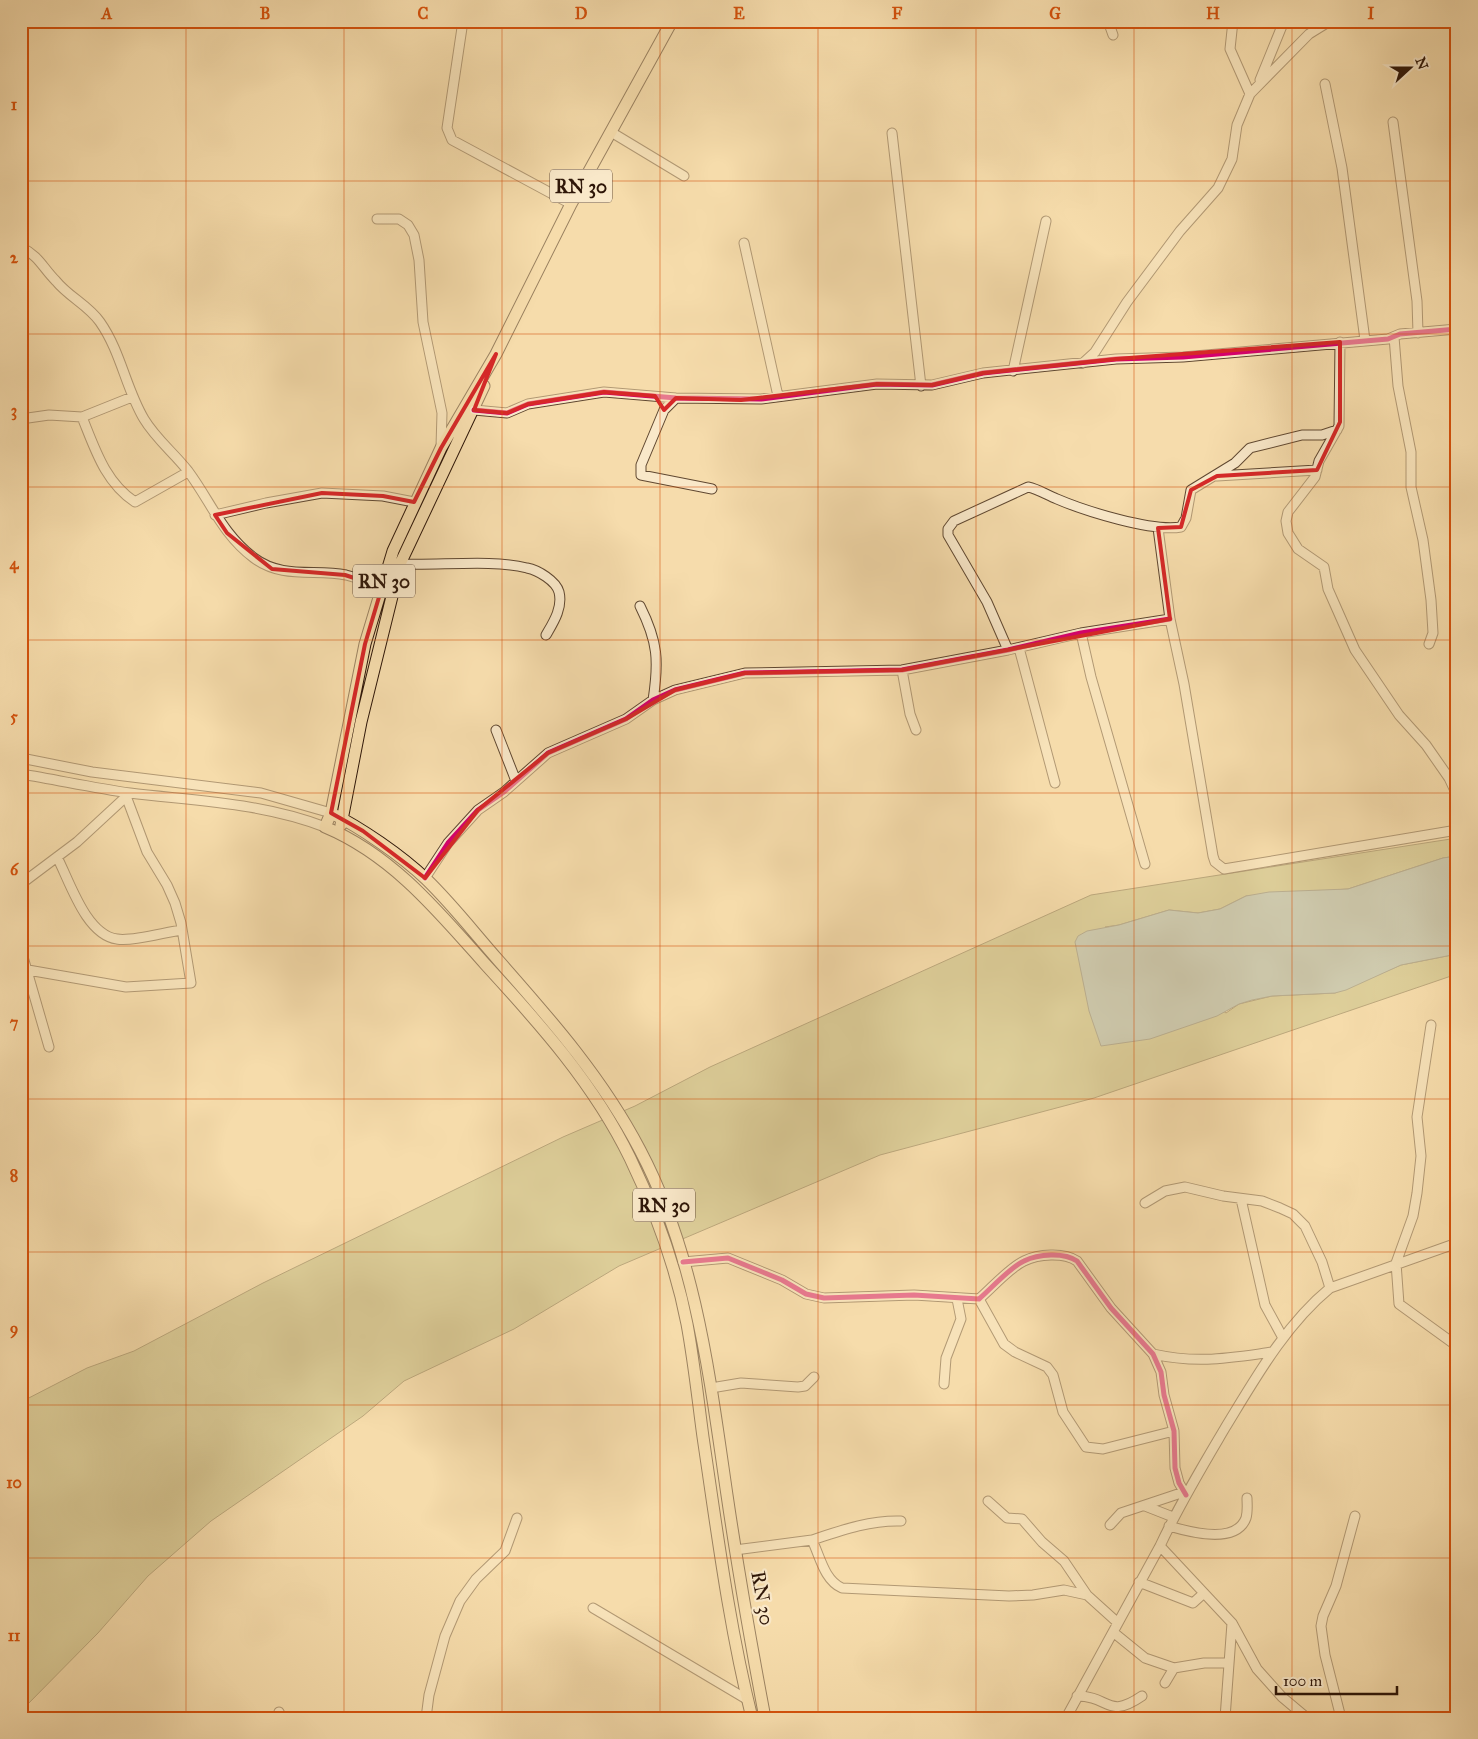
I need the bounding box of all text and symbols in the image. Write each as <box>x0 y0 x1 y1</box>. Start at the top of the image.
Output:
text: A <box>101 4 113 23</box>
text: B <box>260 4 270 23</box>
text: C <box>418 4 429 23</box>
text: D <box>575 4 588 23</box>
text: E <box>733 4 745 23</box>
text: F <box>892 4 903 23</box>
text: G <box>1049 4 1061 23</box>
text: H <box>1206 4 1220 23</box>
text: I <box>1368 4 1375 23</box>
north arrow <box>1386 42 1436 92</box>
text: N <box>1412 55 1432 72</box>
text: 1 <box>11 95 18 114</box>
road number: RN 30 <box>550 170 612 202</box>
text: 2 <box>10 248 19 267</box>
text: 3 <box>11 401 17 421</box>
text: 4 <box>10 554 20 574</box>
road number: RN 30 <box>353 564 415 598</box>
text: 5 <box>10 707 18 726</box>
text: 6 <box>10 860 19 879</box>
text: 7 <box>10 1013 19 1032</box>
text: 8 <box>10 1166 18 1185</box>
road number: RN 30 <box>633 1188 695 1222</box>
text: 9 <box>10 1319 18 1339</box>
text: 10 <box>6 1473 22 1492</box>
street label: RN 30 <box>746 1569 780 1627</box>
text: 11 <box>8 1626 21 1645</box>
scale bar <box>1276 1664 1397 1696</box>
text: 100 m <box>1283 1672 1323 1690</box>

